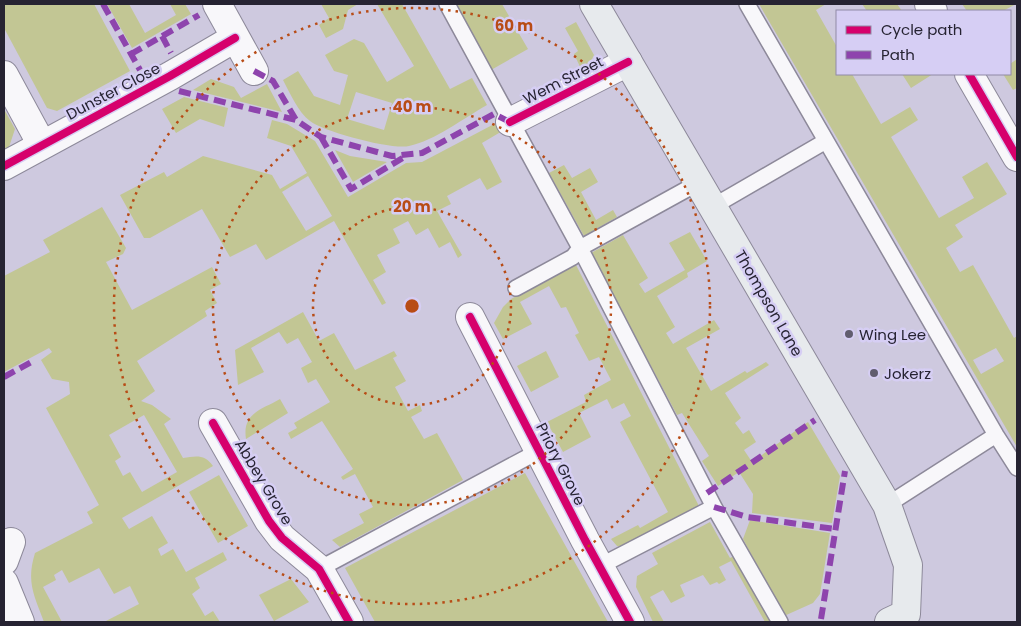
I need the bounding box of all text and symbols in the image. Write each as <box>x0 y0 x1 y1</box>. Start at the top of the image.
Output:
legend <box>836 10 1011 75</box>
text: 60 m <box>495 15 533 36</box>
text: Cycle path <box>881 19 962 40</box>
text: Path <box>881 44 915 65</box>
street label: Wem Street <box>519 51 607 109</box>
street label: Dunster Close <box>62 57 164 125</box>
text: 40 m <box>392 96 432 117</box>
text: 20 m <box>393 196 431 217</box>
street label: Thompson Lane <box>730 246 808 360</box>
centre of rings <box>403 297 421 315</box>
place label: Wing Lee <box>859 324 926 345</box>
marker: Wing Lee <box>843 328 855 340</box>
place label: Jokerz <box>884 363 931 384</box>
marker: Jokerz <box>868 367 880 379</box>
street label: Priory Grove <box>531 419 591 509</box>
street label: Abbey Grove <box>230 435 298 529</box>

